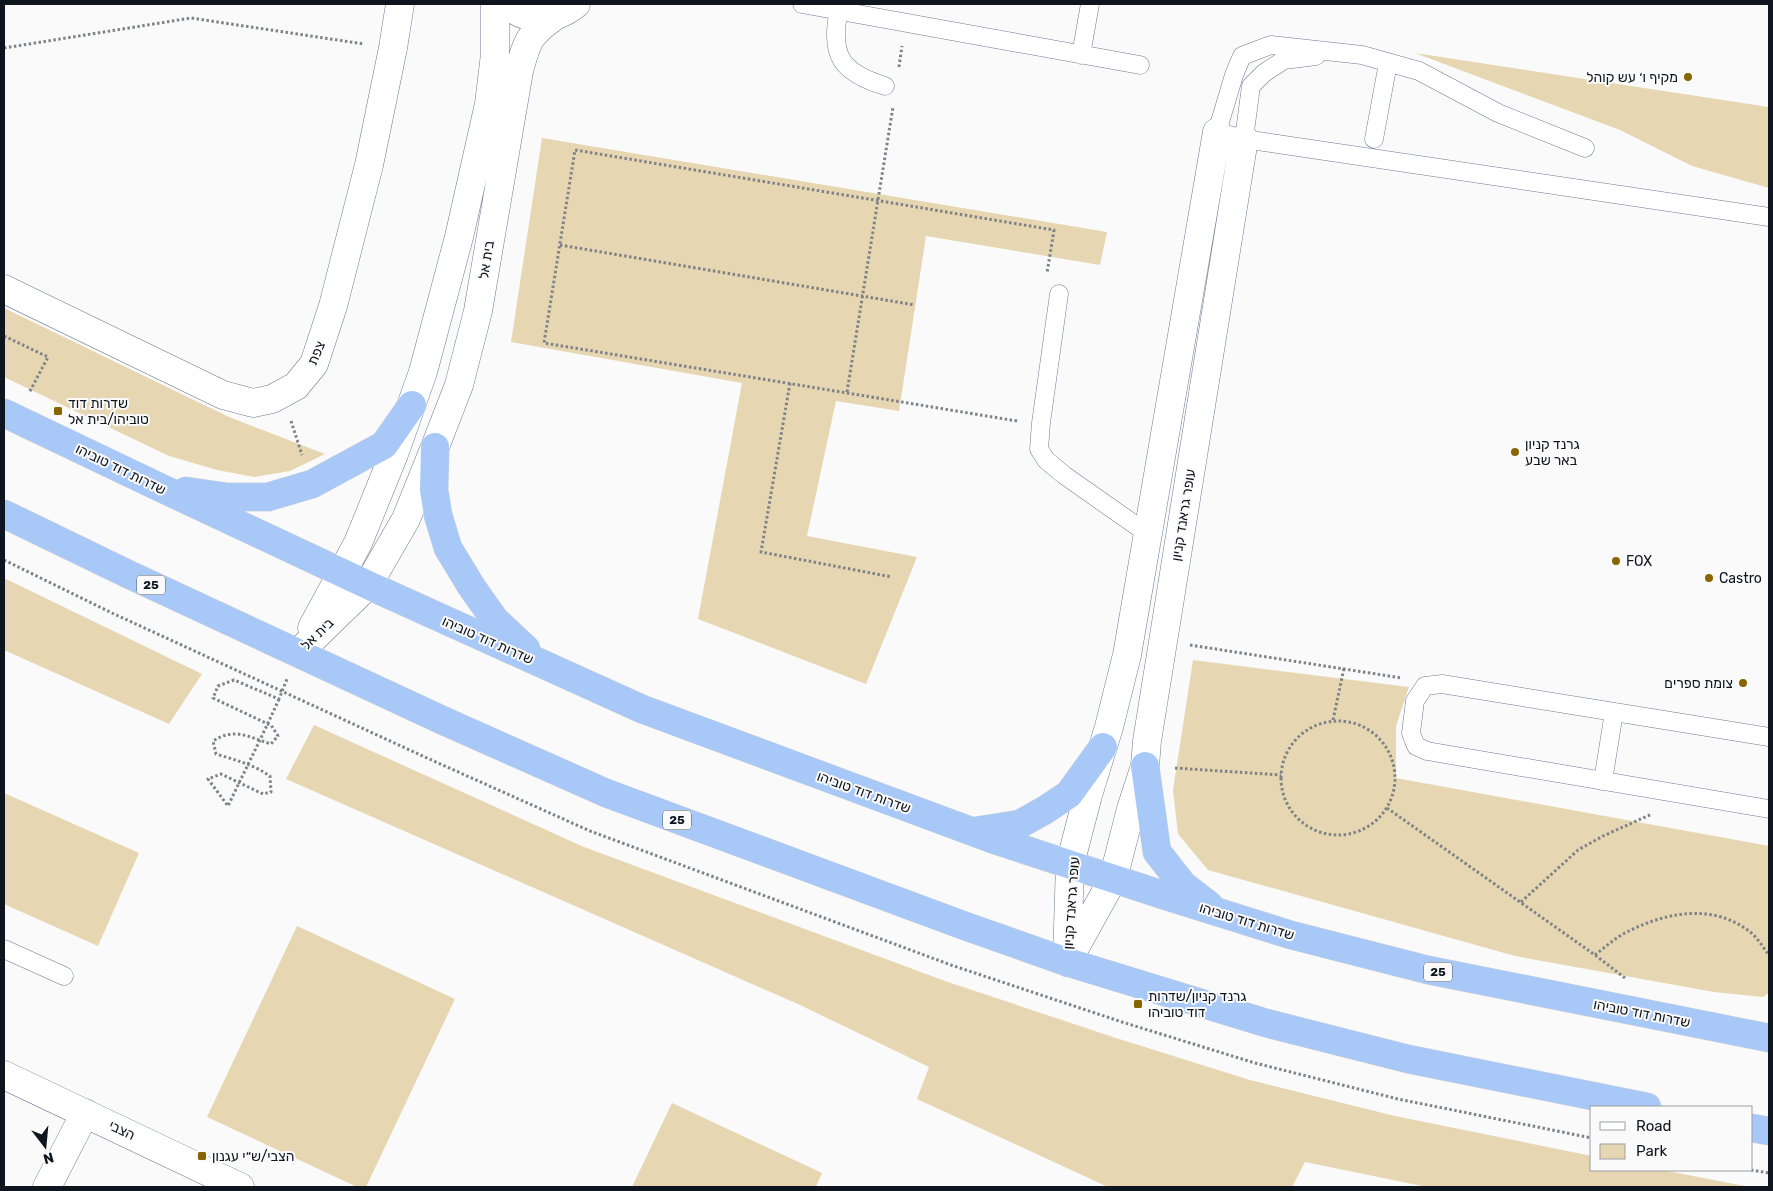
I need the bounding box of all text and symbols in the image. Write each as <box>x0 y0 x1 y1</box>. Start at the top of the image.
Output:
place label: מקיף ו׳ עש קוהל <box>1586 69 1678 86</box>
marker: מקיף ו׳ עש קוהל <box>1682 71 1694 83</box>
street label: בית אל <box>475 239 498 281</box>
street label: צפת <box>304 339 329 368</box>
place label: שדרות דוד טוביהו/בית אל <box>68 395 149 428</box>
marker: שדרות דוד טוביהו/בית אל <box>52 405 64 417</box>
place label: גרנד קניון באר שבע <box>1525 436 1580 469</box>
street label: שדרות דוד טוביהו <box>73 440 169 499</box>
marker: גרנד קניון באר שבע <box>1509 446 1521 458</box>
street label: עופר גראנד קניון <box>1168 468 1199 562</box>
place label: FOX <box>1626 553 1652 570</box>
marker: FOX <box>1610 555 1622 567</box>
place label: Castro <box>1719 570 1762 587</box>
marker: Castro <box>1703 572 1715 584</box>
road number: 25 <box>137 576 165 594</box>
street label: שדרות דוד טוביהו <box>439 613 536 668</box>
street label: בית אל <box>297 614 338 654</box>
place label: צומת ספרים <box>1664 675 1733 692</box>
marker: צומת ספרים <box>1737 677 1749 689</box>
street label: שדרות דוד טוביהו <box>815 768 913 817</box>
road number: 25 <box>663 810 691 830</box>
street label: עופר גראנד קניון <box>1060 856 1083 950</box>
street label: שדרות דוד טוביהו <box>1197 899 1296 944</box>
road number: 25 <box>1424 962 1452 982</box>
place label: גרנד קניון/שדרות דוד טוביהו <box>1148 988 1247 1021</box>
street label: שדרות דוד טוביהו <box>1592 996 1692 1031</box>
marker: גרנד קניון/שדרות דוד טוביהו <box>1132 998 1144 1010</box>
legend <box>1590 1106 1753 1171</box>
street label: הצבי <box>106 1117 138 1144</box>
text: Road <box>1636 1117 1672 1135</box>
north arrow <box>20 1121 70 1171</box>
text: Park <box>1636 1142 1667 1160</box>
text: N <box>41 1148 56 1168</box>
place label: הצבי/ש״י עגנון <box>212 1148 294 1165</box>
marker: הצבי/ש״י עגנון <box>196 1150 208 1162</box>

